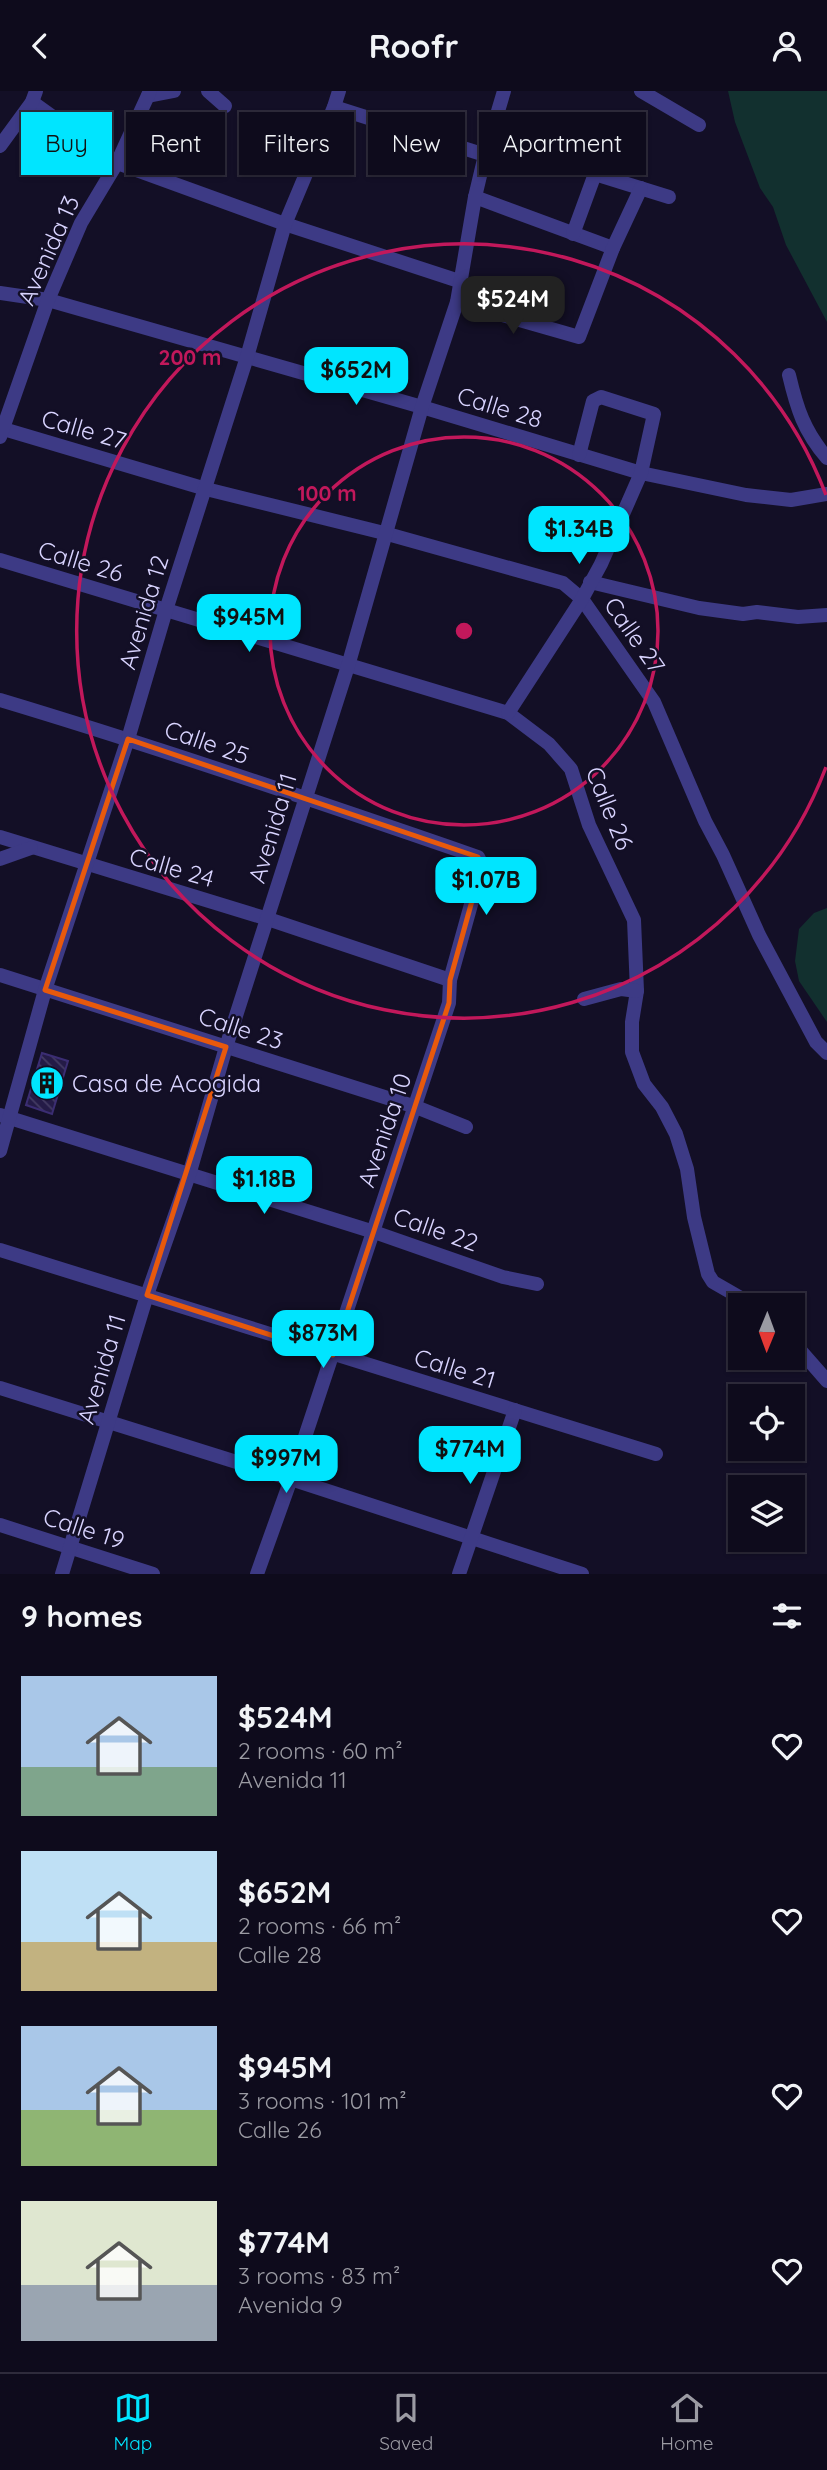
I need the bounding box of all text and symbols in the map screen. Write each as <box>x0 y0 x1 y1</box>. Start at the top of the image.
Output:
text: Roofr <box>369 26 458 66</box>
icon: back <box>21 27 59 65</box>
icon: person <box>768 27 806 65</box>
chip: Buy <box>21 112 112 175</box>
chip: Rent <box>126 112 225 175</box>
chip: Filters <box>239 112 354 175</box>
chip: New <box>368 112 465 175</box>
chip: Apartment <box>479 112 646 175</box>
street label: Avenida 13 <box>10 190 86 310</box>
pin: $524M <box>464 277 562 336</box>
text: $524M <box>477 284 549 313</box>
text: 200 m <box>159 344 221 370</box>
pin: $652M <box>307 347 405 407</box>
text: $652M <box>320 355 392 384</box>
street label: Calle 28 <box>454 380 546 434</box>
street label: Calle 27 <box>38 403 130 455</box>
text: 100 m <box>297 480 357 506</box>
pin: $1.34B <box>522 507 636 566</box>
text: $1.34B <box>544 514 614 543</box>
street label: Calle 26 <box>35 534 127 588</box>
street label: Avenida 12 <box>111 551 175 673</box>
street label: Calle 27 <box>598 591 672 679</box>
pin: $945M <box>200 595 298 654</box>
text: $945M <box>213 602 285 631</box>
centre of rings <box>452 619 476 643</box>
street label: Calle 25 <box>161 714 253 770</box>
street label: Calle 26 <box>580 762 640 854</box>
street label: Avenida 11 <box>241 769 303 887</box>
street label: Calle 24 <box>126 841 218 893</box>
pin: $1.07B <box>429 857 543 917</box>
text: $1.07B <box>451 865 521 894</box>
street label: Calle 23 <box>195 1000 287 1056</box>
building icon: Casa de Acogida <box>28 1064 66 1102</box>
place label: Casa de Acogida <box>72 1068 261 1098</box>
street label: Avenida 10 <box>350 1069 418 1191</box>
pin: $1.18B <box>207 1157 321 1216</box>
text: $1.18B <box>232 1164 296 1193</box>
street label: Calle 22 <box>390 1201 482 1257</box>
north arrow <box>728 1293 805 1370</box>
map controls <box>728 1293 805 1552</box>
street label: Avenida 11 <box>70 1310 132 1428</box>
pin: $873M <box>274 1311 372 1370</box>
text: $873M <box>288 1318 358 1347</box>
street label: Calle 21 <box>411 1341 499 1395</box>
button: locate <box>728 1384 805 1461</box>
pin: $774M <box>421 1427 519 1486</box>
text: $774M <box>435 1434 505 1463</box>
pin: $997M <box>237 1435 335 1495</box>
text: $997M <box>251 1443 321 1472</box>
button: layers <box>728 1475 805 1552</box>
street label: Calle 19 <box>40 1501 128 1555</box>
text: 9 homes <box>21 1597 143 1635</box>
icon: filters <box>768 1597 806 1635</box>
text: $524M <box>238 1698 332 1736</box>
icon: home <box>77 1704 161 1788</box>
icon: heart <box>768 1727 806 1765</box>
text: 2 rooms · 60 m² <box>238 1736 403 1765</box>
text: Avenida 11 <box>238 1765 347 1794</box>
text: $652M <box>238 1873 331 1911</box>
icon: home <box>77 1879 161 1963</box>
icon: heart <box>768 1902 806 1940</box>
text: 2 rooms · 66 m² <box>238 1911 401 1940</box>
text: Calle 28 <box>238 1940 322 1969</box>
text: $945M <box>238 2048 332 2086</box>
icon: home <box>77 2054 161 2138</box>
icon: heart <box>768 2077 806 2115</box>
text: 3 rooms · 101 m² <box>238 2086 407 2115</box>
text: Calle 26 <box>238 2115 322 2144</box>
text: $774M <box>238 2223 330 2261</box>
icon: home <box>77 2229 161 2313</box>
icon: heart <box>768 2252 806 2290</box>
text: 3 rooms · 83 m² <box>238 2261 400 2290</box>
text: Avenida 9 <box>238 2290 343 2319</box>
tab: Map <box>113 2389 152 2455</box>
tab: Saved <box>379 2389 433 2455</box>
tab: Home <box>660 2389 714 2455</box>

